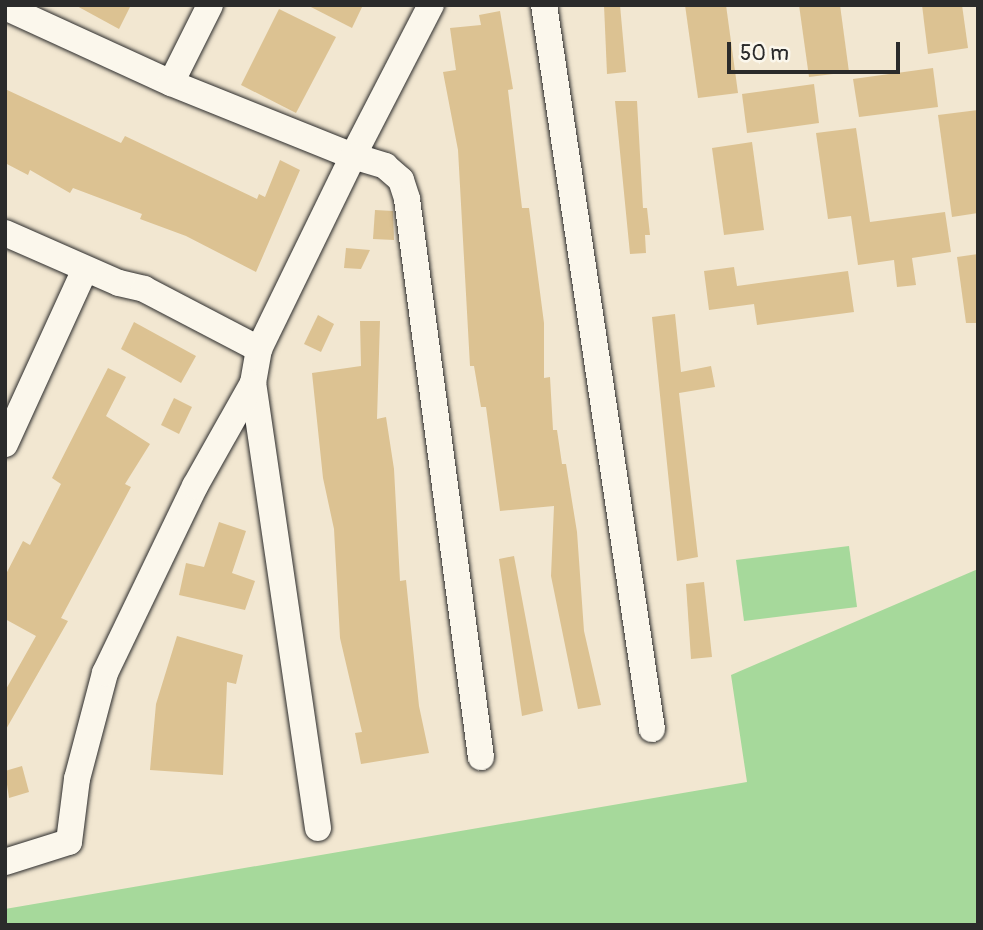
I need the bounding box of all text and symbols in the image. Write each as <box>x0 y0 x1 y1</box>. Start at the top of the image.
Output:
scale bar <box>731 28 904 72</box>
text: 50 m <box>740 40 789 67</box>

